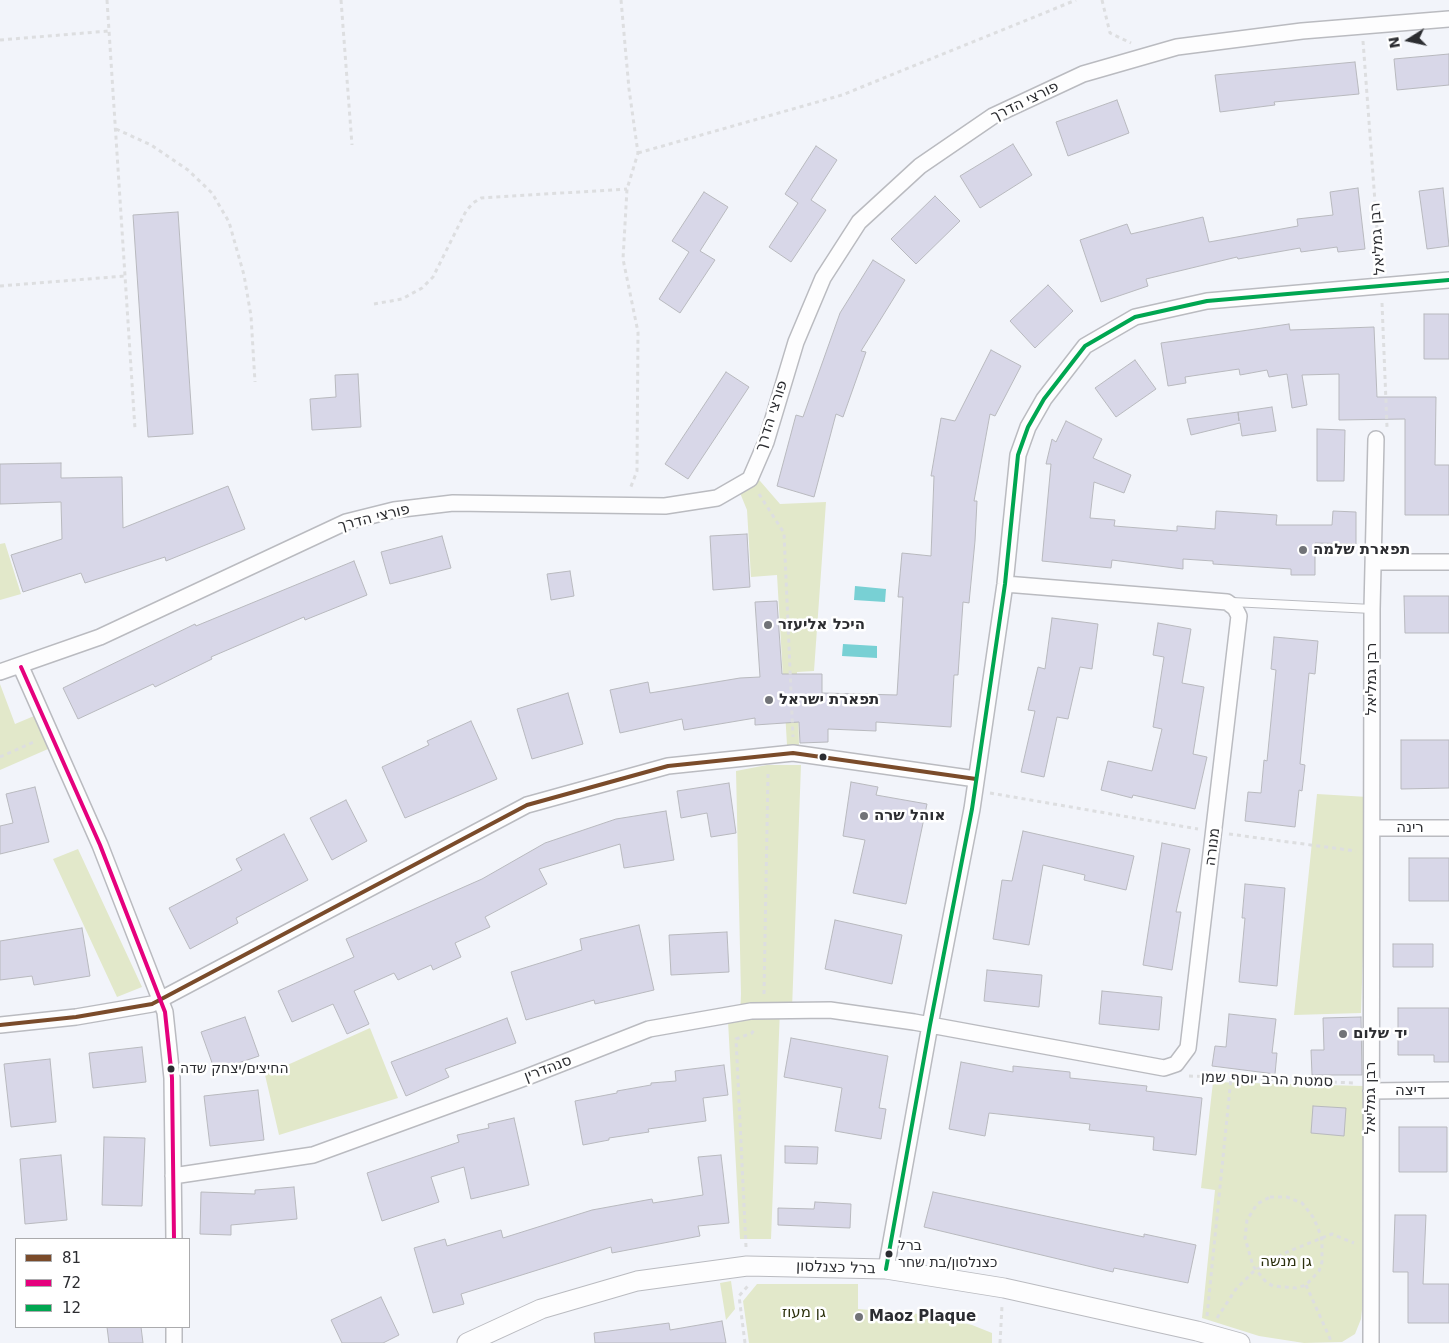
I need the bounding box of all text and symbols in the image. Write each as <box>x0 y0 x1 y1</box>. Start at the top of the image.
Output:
north arrow <box>1384 15 1434 65</box>
text: N <box>1385 35 1403 50</box>
street label: פורצי הדרך <box>988 78 1062 126</box>
street label: רבן גמליאל <box>1366 202 1390 276</box>
street label: פורצי הדרך <box>752 378 792 454</box>
street label: פורצי הדרך <box>336 500 412 536</box>
place label: תפארת שלמה <box>1313 541 1410 559</box>
marker: תפארת שלמה <box>1297 544 1309 556</box>
place label: היכל אליעזר <box>778 616 865 634</box>
marker: היכל אליעזר <box>762 619 774 631</box>
street label: רבן גמליאל <box>1363 643 1381 715</box>
place label: תפארת ישראל <box>779 691 879 709</box>
marker: תפארת ישראל <box>763 694 775 706</box>
unlabelled marker <box>818 752 828 762</box>
place label: אוהל שרה <box>874 807 945 825</box>
marker: אוהל שרה <box>858 810 870 822</box>
street label: רינה <box>1396 819 1424 837</box>
street label: מנורה <box>1202 827 1224 867</box>
place label: יד שלום <box>1353 1025 1407 1043</box>
marker: יד שלום <box>1337 1028 1349 1040</box>
street label: סנהדרין <box>522 1052 574 1086</box>
place label: החיצים/יצחק שדה <box>180 1061 289 1077</box>
street label: רבן גמליאל <box>1362 1062 1380 1134</box>
marker: החיצים/יצחק שדה <box>166 1064 176 1074</box>
street label: סמטת הרב יוסף שמן <box>1201 1069 1333 1091</box>
street label: דיצה <box>1395 1082 1425 1100</box>
legend <box>15 1238 190 1328</box>
place label: ברל כצנלסון/בת שחר <box>898 1238 997 1270</box>
text: 81 <box>62 1249 81 1267</box>
marker: ברל כצנלסון/בת שחר <box>884 1249 894 1259</box>
park label: גן מנשה <box>1260 1253 1312 1271</box>
street label: ברל כצנלסון <box>796 1258 876 1278</box>
text: 72 <box>62 1274 81 1292</box>
text: 12 <box>62 1299 81 1317</box>
park label: גן מעוז <box>782 1304 826 1322</box>
place label: Maoz Plaque <box>869 1308 976 1326</box>
marker: Maoz Plaque <box>853 1311 865 1323</box>

